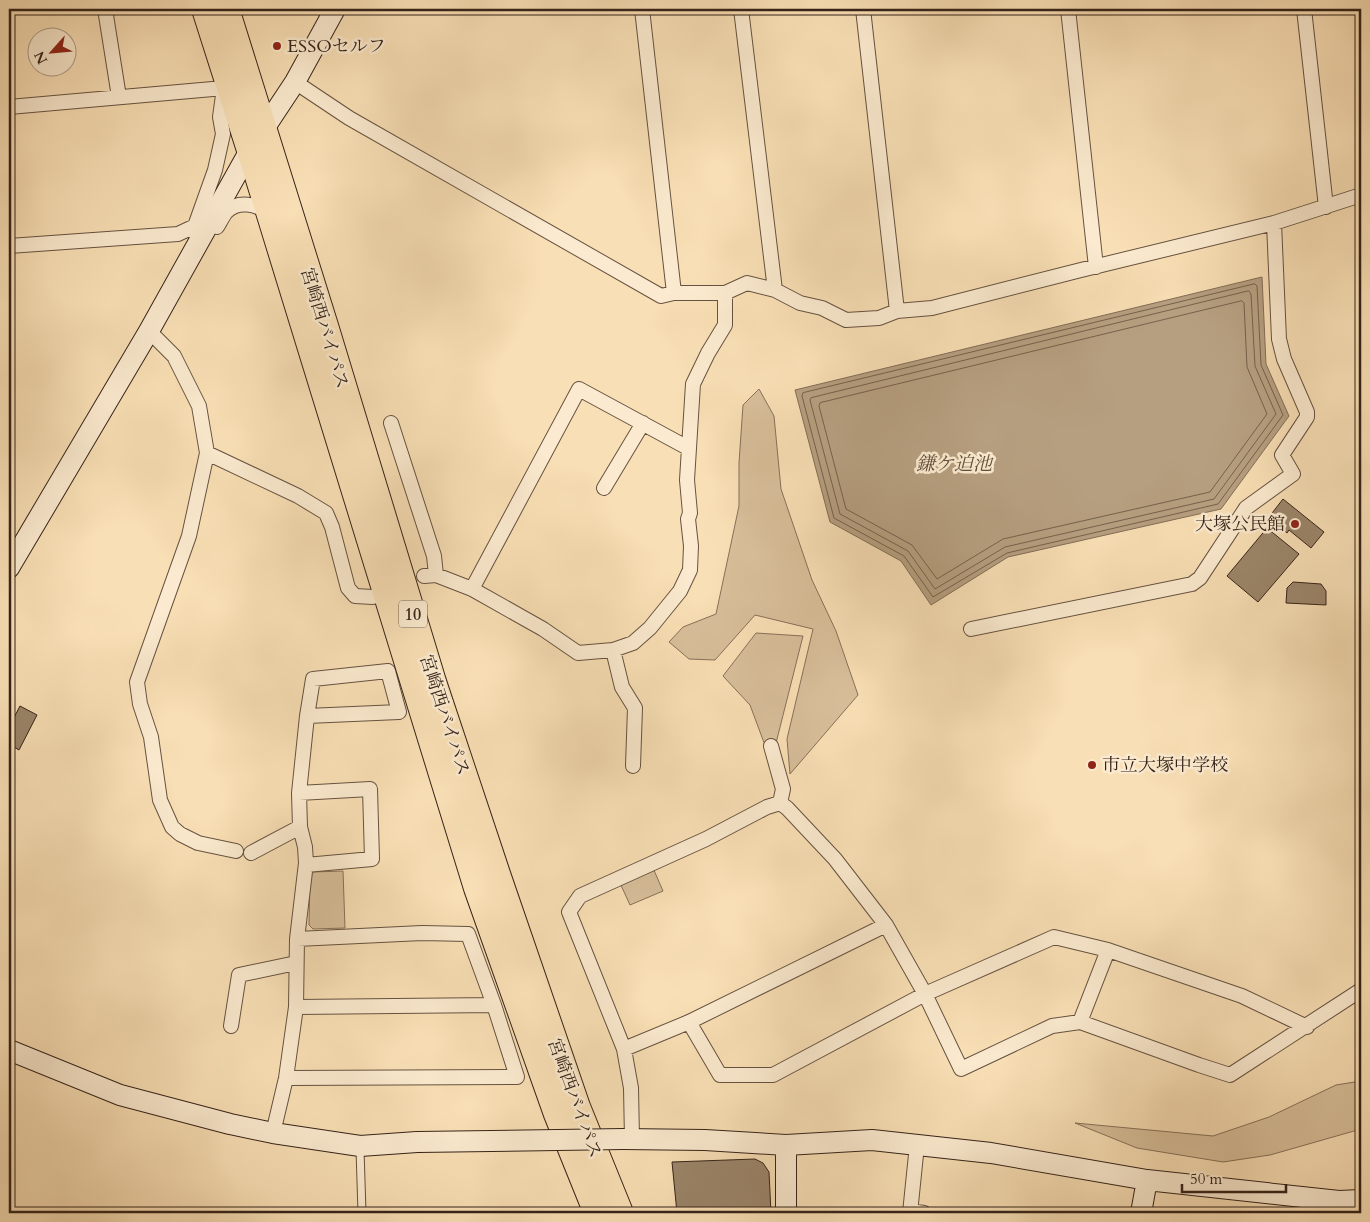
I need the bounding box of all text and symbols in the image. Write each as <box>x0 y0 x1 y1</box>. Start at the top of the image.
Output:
north arrow <box>28 28 78 78</box>
place label: ESSOセルフ <box>287 34 386 59</box>
marker: ESSOセルフ <box>271 40 283 52</box>
text: N <box>30 48 52 67</box>
street label: 宮崎西バイパス <box>294 264 355 392</box>
water label: 鎌ケ迫池 <box>916 451 994 477</box>
place label: 大塚公民館 <box>1195 512 1285 537</box>
marker: 大塚公民館 <box>1289 518 1301 530</box>
road number: 10 <box>399 600 427 628</box>
street label: 宮崎西バイパス <box>413 652 476 779</box>
place label: 市立大塚中学校 <box>1102 753 1228 778</box>
marker: 市立大塚中学校 <box>1086 759 1098 771</box>
street label: 宮崎西バイパス <box>541 1035 608 1161</box>
scale bar <box>1182 1162 1286 1194</box>
text: 50 m <box>1190 1169 1222 1189</box>

